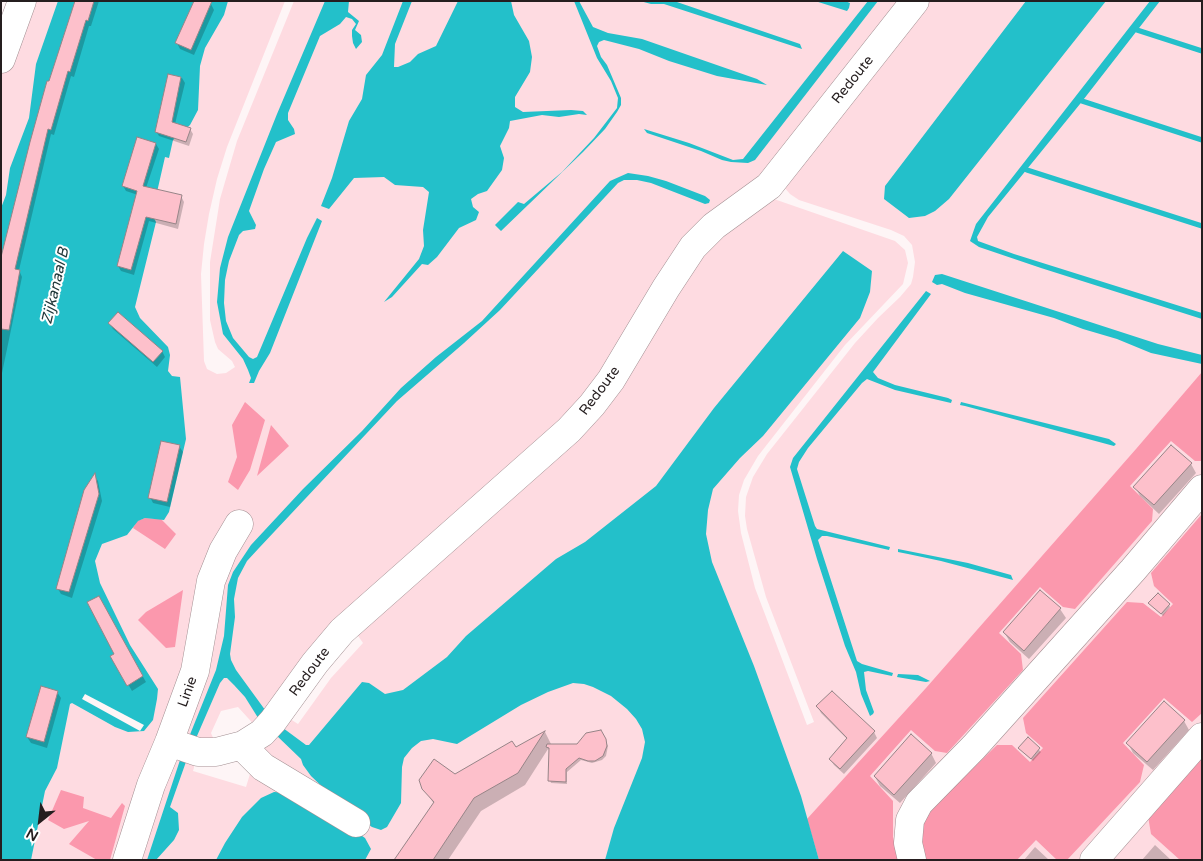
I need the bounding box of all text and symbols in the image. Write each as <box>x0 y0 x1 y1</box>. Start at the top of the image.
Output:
street label: Redoute <box>829 53 877 107</box>
water label: Zijkanaal B <box>39 246 73 326</box>
street label: Redoute <box>576 363 624 419</box>
street label: Redoute <box>286 644 334 700</box>
street label: Linie <box>175 674 201 710</box>
north arrow <box>15 796 65 846</box>
text: N <box>23 824 42 845</box>

